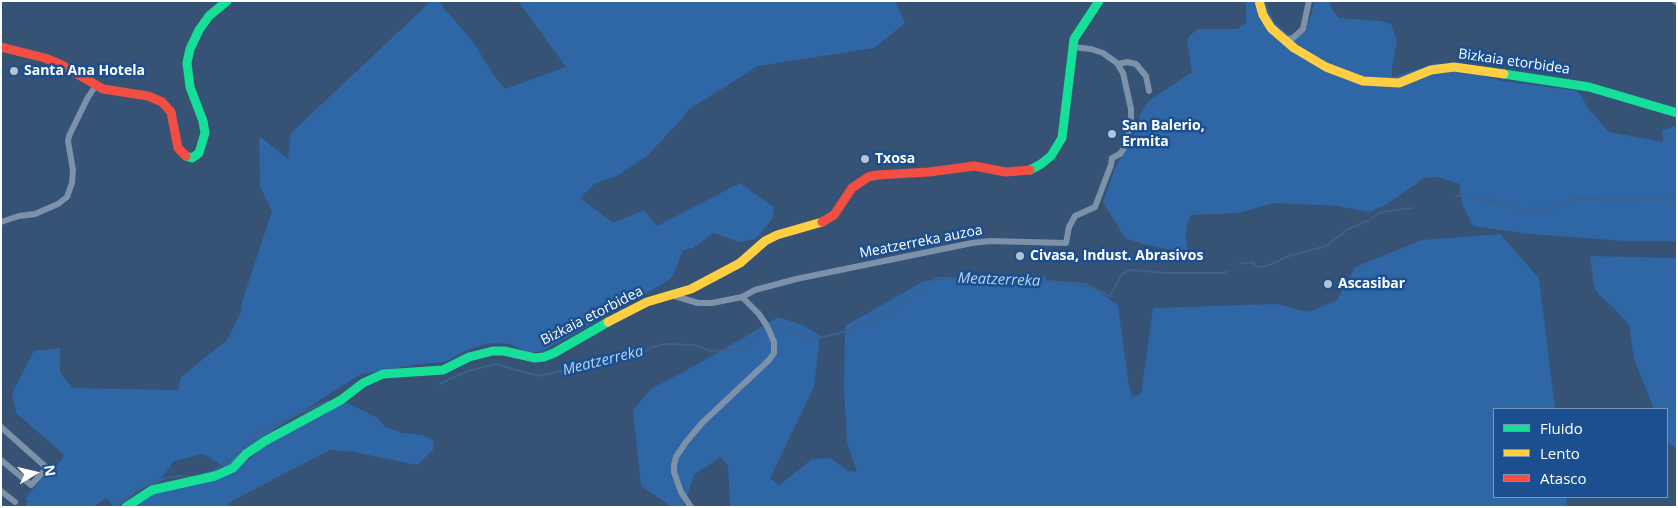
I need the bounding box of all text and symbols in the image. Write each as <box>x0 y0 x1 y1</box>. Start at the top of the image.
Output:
street label: Bizkaia etorbidea <box>1457 46 1571 78</box>
place label: Santa Ana Hotela <box>24 63 145 79</box>
marker: Santa Ana Hotela <box>8 65 20 77</box>
place label: San Balerio, Ermita <box>1122 118 1205 150</box>
marker: San Balerio, Ermita <box>1106 128 1118 140</box>
place label: Txosa <box>875 151 915 167</box>
marker: Txosa <box>859 153 871 165</box>
street label: Meatzerreka auzoa <box>858 222 984 262</box>
place label: Civasa, Indust. Abrasivos <box>1030 248 1203 264</box>
marker: Civasa, Indust. Abrasivos <box>1014 250 1026 262</box>
water label: Meatzerreka <box>957 270 1041 290</box>
place label: Ascasibar <box>1338 276 1405 292</box>
marker: Ascasibar <box>1322 278 1334 290</box>
street label: Bizkaia etorbidea <box>538 283 646 349</box>
water label: Meatzerreka <box>561 342 645 380</box>
legend <box>1493 408 1668 498</box>
text: Fluido <box>1540 418 1583 438</box>
text: Lento <box>1540 443 1580 463</box>
north arrow <box>10 448 60 498</box>
text: N <box>40 463 61 478</box>
text: Atasco <box>1540 468 1587 488</box>

